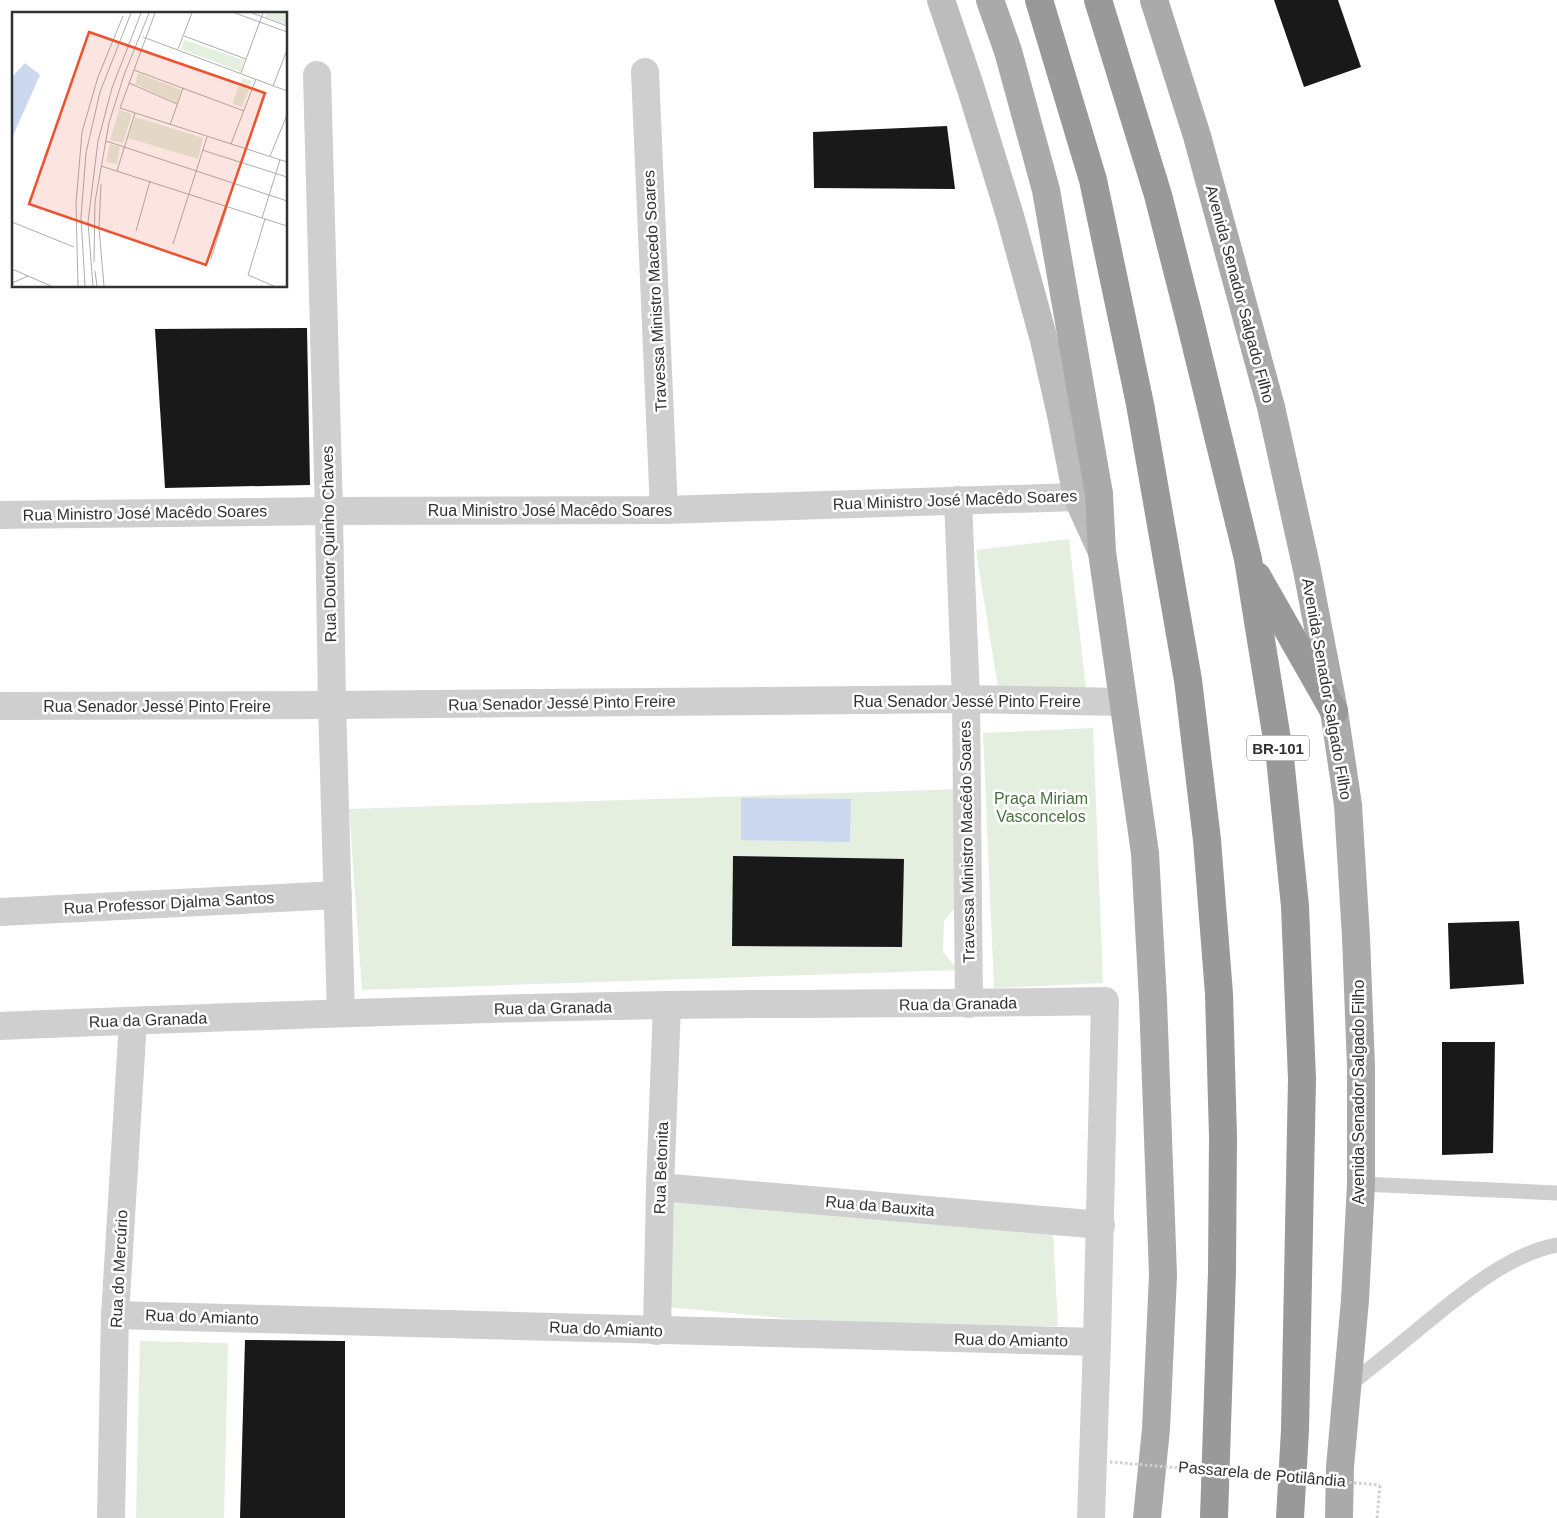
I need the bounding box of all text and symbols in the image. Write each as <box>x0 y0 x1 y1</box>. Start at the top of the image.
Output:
inset map <box>12 12 288 288</box>
street label: Travessa Ministro Macedo Soares <box>640 170 670 412</box>
street label: Avenida Senador Salgado Filho <box>1203 183 1277 405</box>
street label: Rua Doutor Quinho Chaves <box>319 446 339 642</box>
street label: Rua Ministro José Macêdo Soares <box>832 487 1078 513</box>
street label: Rua Ministro José Macêdo Soares <box>23 502 267 524</box>
street label: Rua Ministro José Macêdo Soares <box>428 502 672 519</box>
street label: Avenida Senador Salgado Filho <box>1299 577 1355 801</box>
street label: Rua Senador Jessé Pinto Freire <box>448 693 676 713</box>
street label: Rua Senador Jessé Pinto Freire <box>853 693 1081 710</box>
street label: Rua Senador Jessé Pinto Freire <box>43 698 271 715</box>
street label: Travessa Ministro Macêdo Soares <box>956 721 978 963</box>
road number: BR-101 <box>1247 736 1309 760</box>
park label: Praça Miriam Vasconcelos <box>994 790 1088 825</box>
street label: Rua Professor Djalma Santos <box>63 889 275 917</box>
street label: Avenida Senador Salgado Filho <box>1350 980 1367 1204</box>
street label: Rua da Granada <box>899 994 1017 1014</box>
street label: Rua da Granada <box>494 998 612 1018</box>
street label: Rua da Granada <box>89 1009 208 1031</box>
street label: Rua Betonita <box>651 1121 671 1215</box>
street label: Rua da Bauxita <box>825 1193 935 1219</box>
street label: Rua do Mercúrio <box>107 1209 131 1329</box>
street label: Rua do Amianto <box>145 1307 259 1327</box>
street label: Rua do Amianto <box>549 1319 663 1339</box>
street label: Rua do Amianto <box>954 1331 1068 1349</box>
street label: Passarela de Potilândia <box>1178 1458 1347 1490</box>

